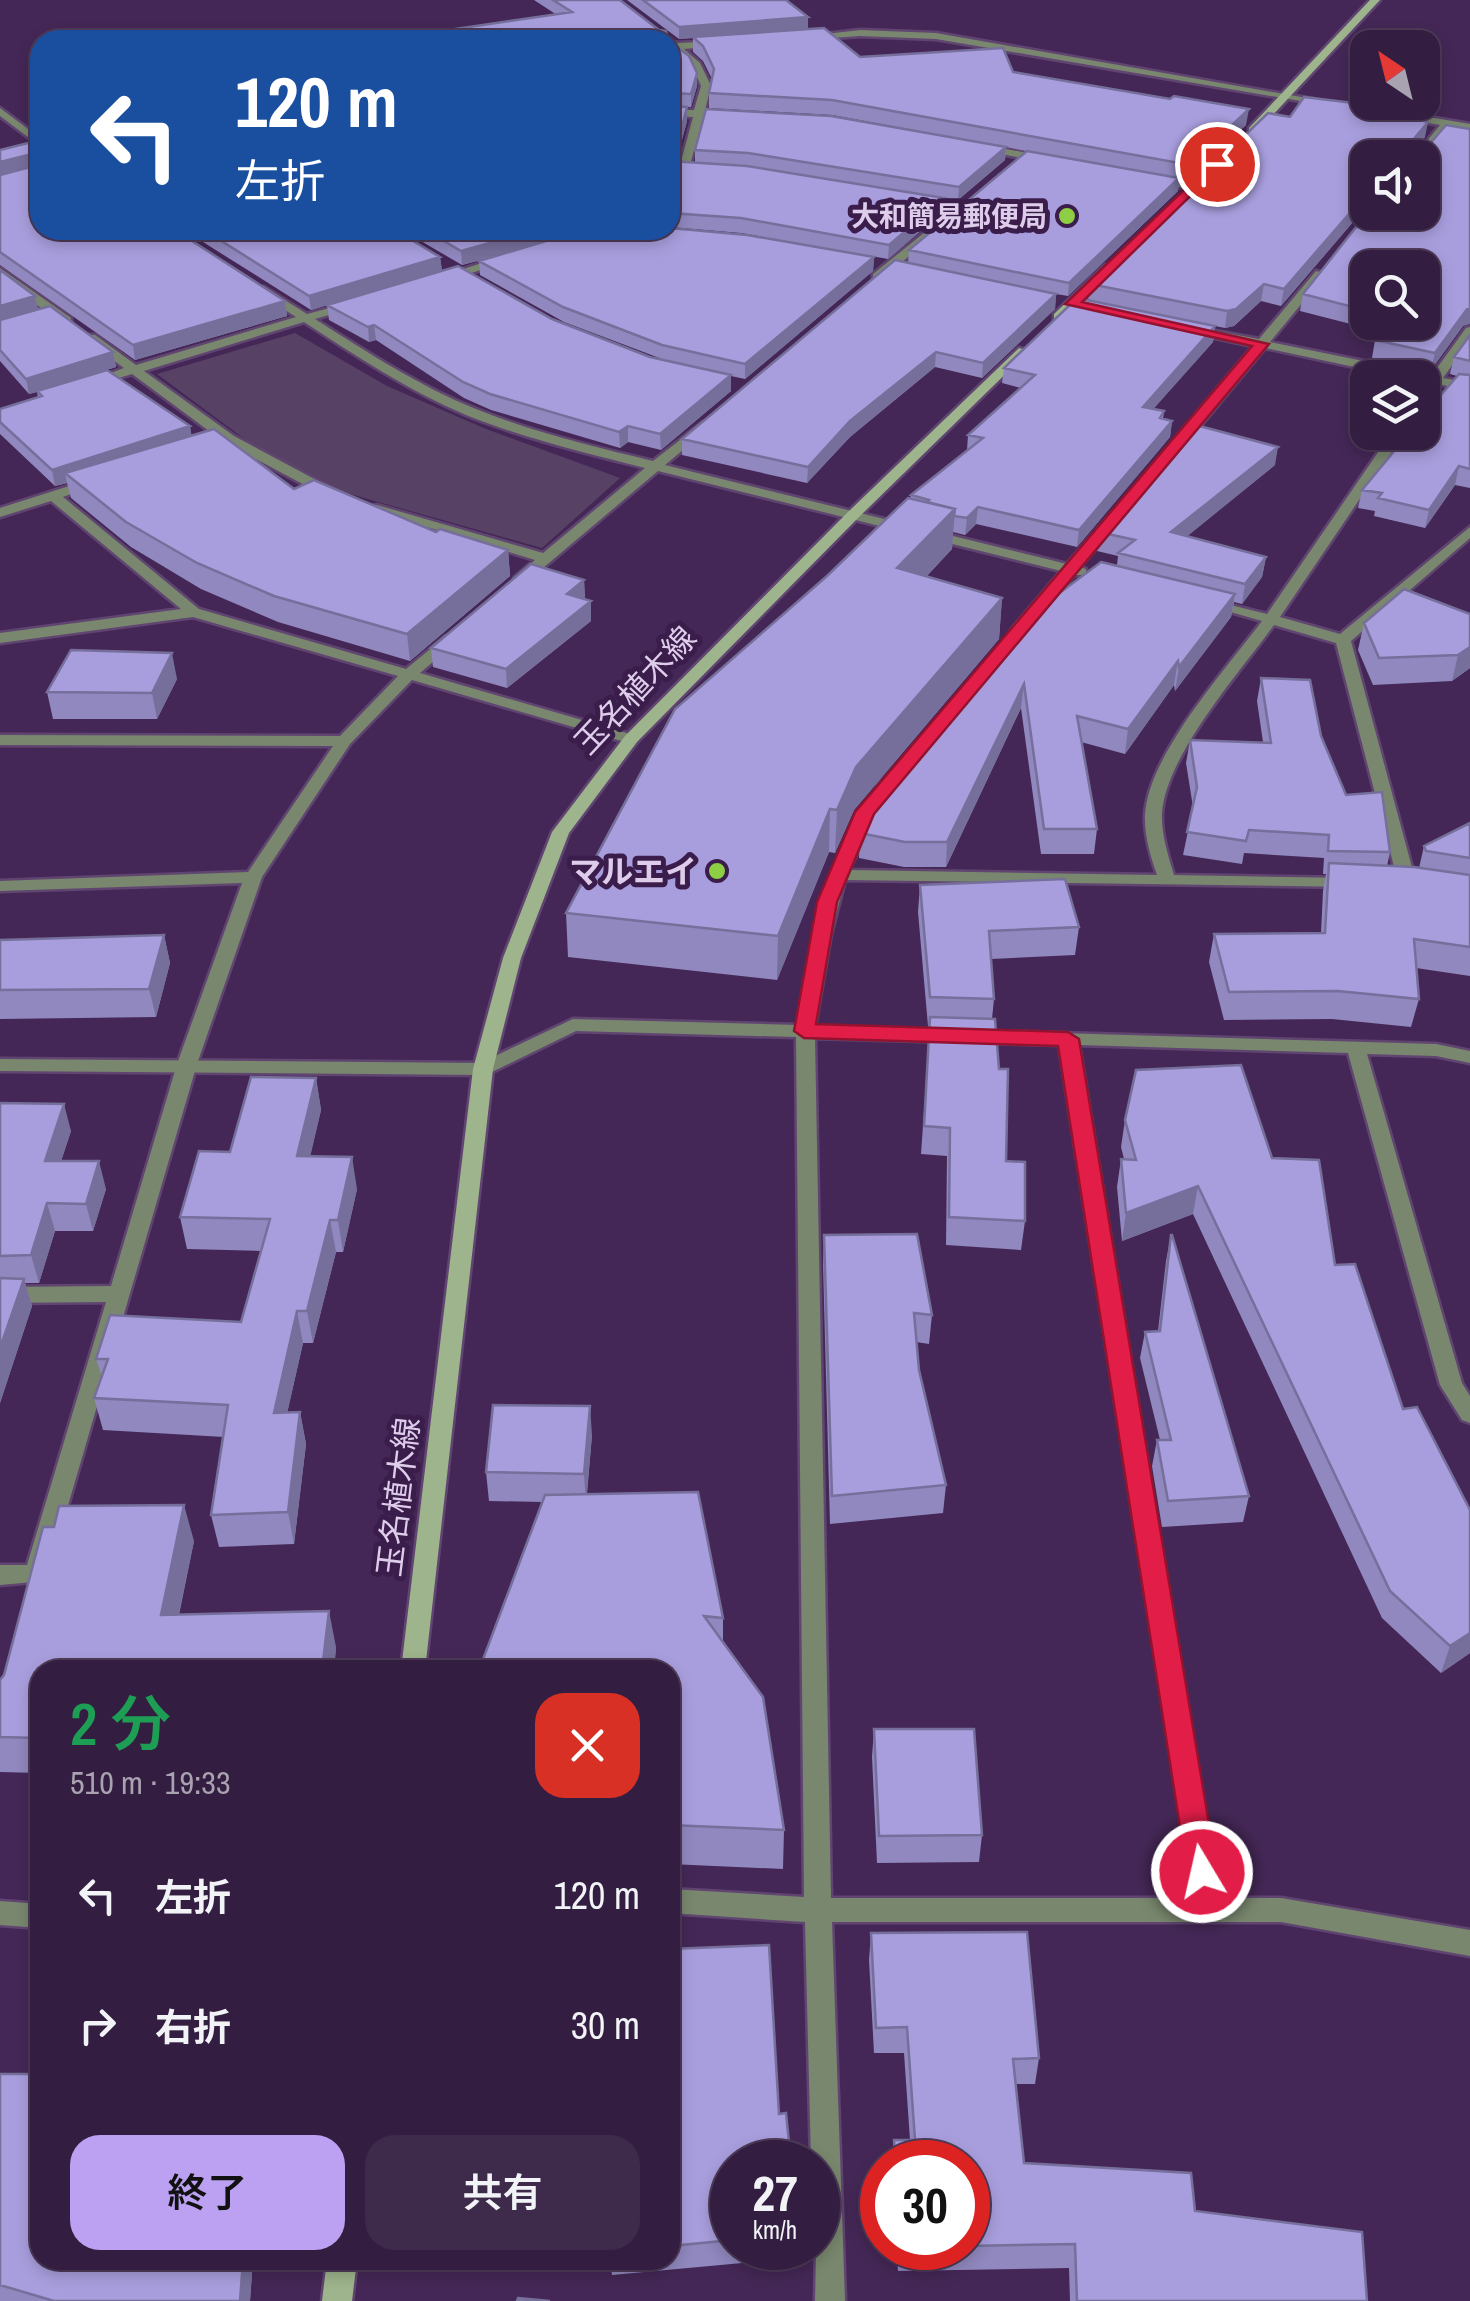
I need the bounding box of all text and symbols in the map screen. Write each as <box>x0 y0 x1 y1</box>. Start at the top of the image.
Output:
north arrow <box>1350 30 1440 120</box>
map controls <box>1350 30 1440 450</box>
text: 120 m <box>235 55 398 149</box>
icon: left <box>70 70 200 200</box>
pin <box>1175 122 1260 207</box>
icon: arrive <box>1190 137 1245 192</box>
button: sound <box>1350 140 1440 230</box>
text: 左折 <box>235 150 325 211</box>
place label: 大和簡易郵便局 <box>851 197 1047 235</box>
marker: 大和簡易郵便局 <box>1056 205 1078 227</box>
button: search <box>1350 250 1440 340</box>
button: layers <box>1350 360 1440 450</box>
street label: 玉名植木線 <box>565 617 705 763</box>
place label: マルエイ <box>569 850 697 893</box>
marker: マルエイ <box>706 860 728 882</box>
street label: 玉名植木線 <box>367 1415 429 1579</box>
text: 2 分 <box>70 1683 171 1764</box>
button: close <box>535 1693 640 1798</box>
text: 510 m · 19:33 <box>70 1761 230 1804</box>
position arrow <box>1150 1820 1254 1924</box>
icon: left <box>70 1868 125 1923</box>
text: 120 m <box>553 1870 640 1921</box>
text: 左折 <box>155 1872 231 1923</box>
icon: right <box>70 1998 125 2053</box>
text: 30 m <box>571 2000 640 2051</box>
text: 右折 <box>155 2002 231 2053</box>
button: 終了 <box>70 2135 345 2250</box>
button: 共有 <box>365 2135 640 2250</box>
speed limit sign: 30 <box>860 2140 990 2270</box>
text: 27 <box>752 2159 798 2227</box>
text: km/h <box>753 2213 797 2247</box>

